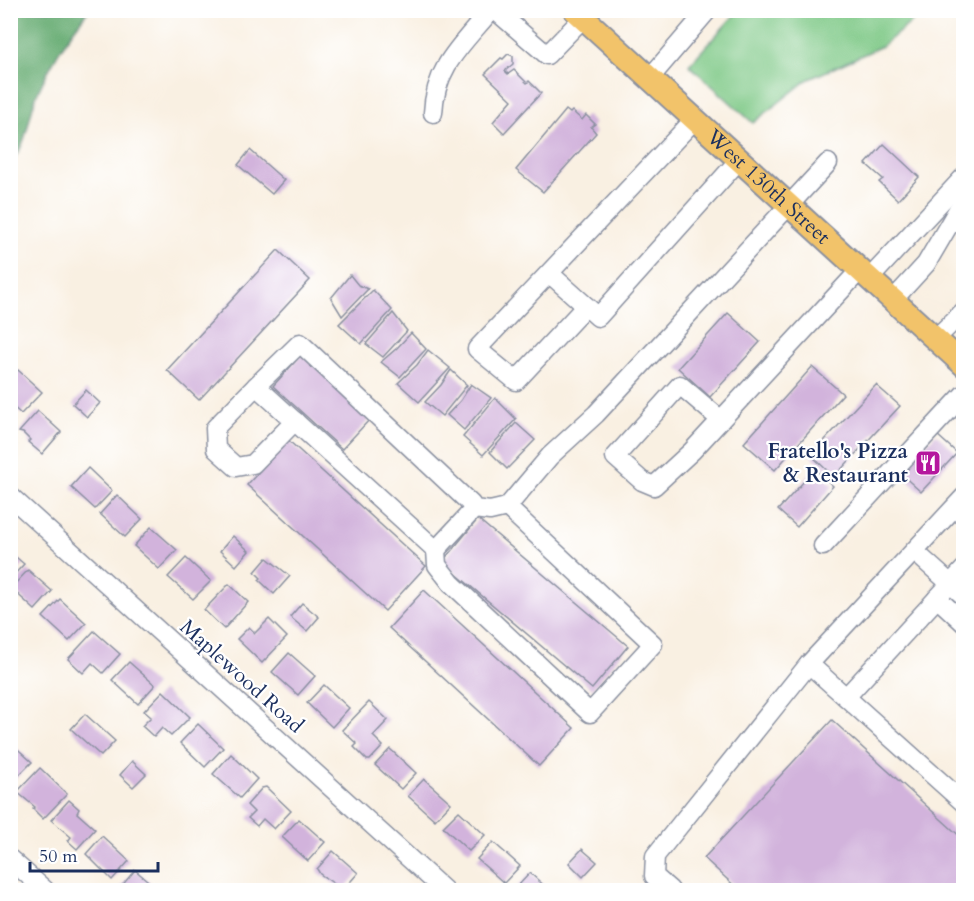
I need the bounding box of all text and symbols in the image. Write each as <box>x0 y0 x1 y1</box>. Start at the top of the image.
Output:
street label: West 130th Street <box>699 122 837 251</box>
place label: Fratello's Pizza & Restaurant <box>767 437 909 490</box>
restaurant icon: Fratello's Pizza & Restaurant <box>913 448 943 478</box>
street label: Maplewood Road <box>173 613 310 740</box>
scale bar <box>30 835 158 873</box>
text: 50 m <box>39 844 78 869</box>

